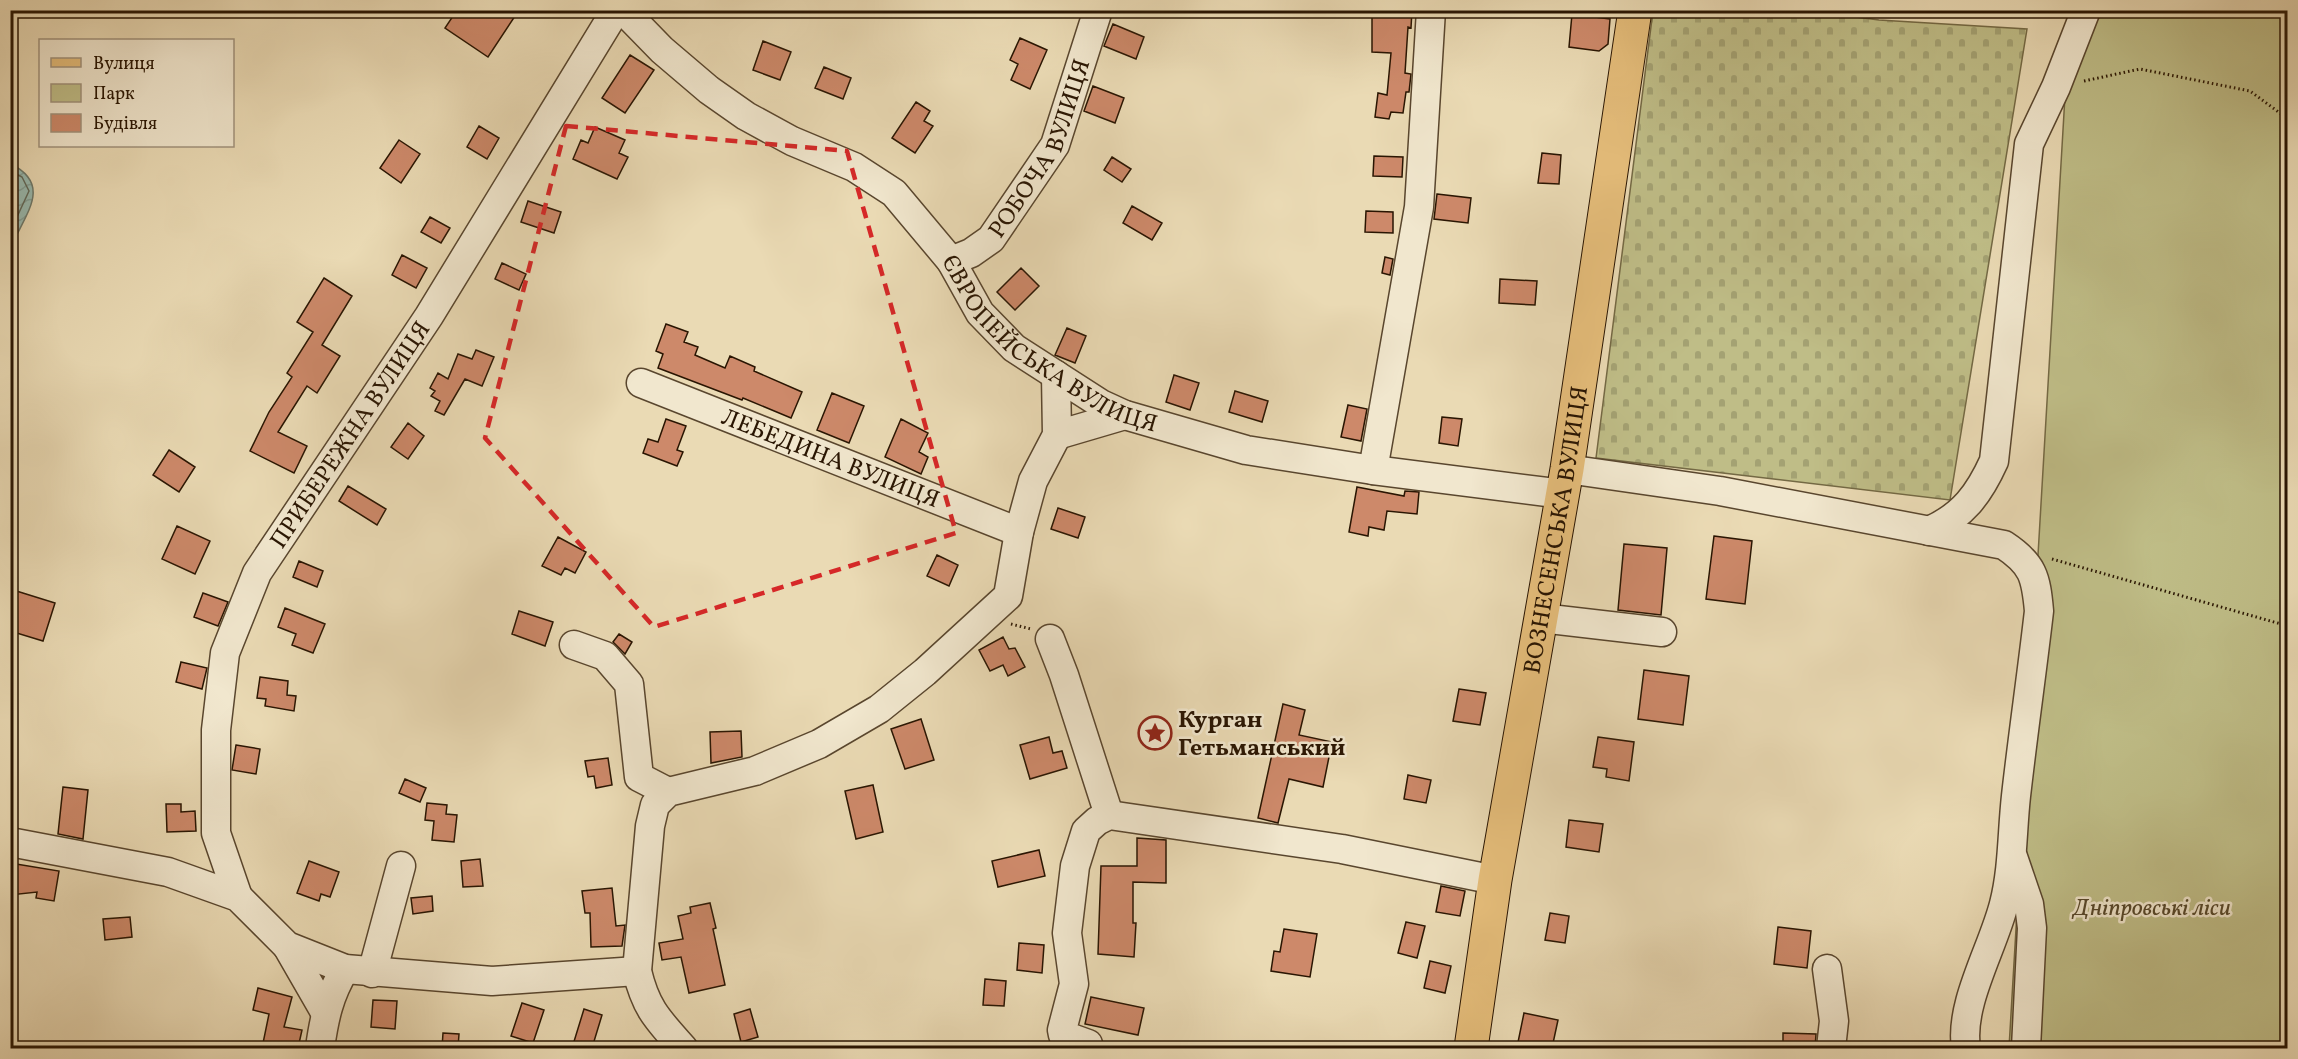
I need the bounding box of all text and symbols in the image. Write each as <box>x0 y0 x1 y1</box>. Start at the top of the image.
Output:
legend <box>39 39 234 147</box>
text: Вулиця <box>93 52 155 77</box>
street label: РОБОЧА ВУЛИЦЯ <box>981 55 1100 246</box>
text: Парк <box>93 82 135 107</box>
text: Будівля <box>93 112 157 137</box>
street label: ЄВРОПЕЙСЬКА ВУЛИЦЯ <box>932 249 1161 442</box>
street label: ПРИБЕРЕЖНА ВУЛИЦЯ <box>263 315 440 556</box>
street label: ВОЗНЕСЕНСЬКА ВУЛИЦЯ <box>1516 384 1598 677</box>
street label: ЛЕБЕДИНА ВУЛИЦЯ <box>716 401 944 518</box>
place label: Курган Гетьманський <box>1178 704 1345 766</box>
place icon: Курган Гетьманський <box>1137 715 1173 751</box>
park label: Дніпровські ліси <box>2071 892 2231 926</box>

